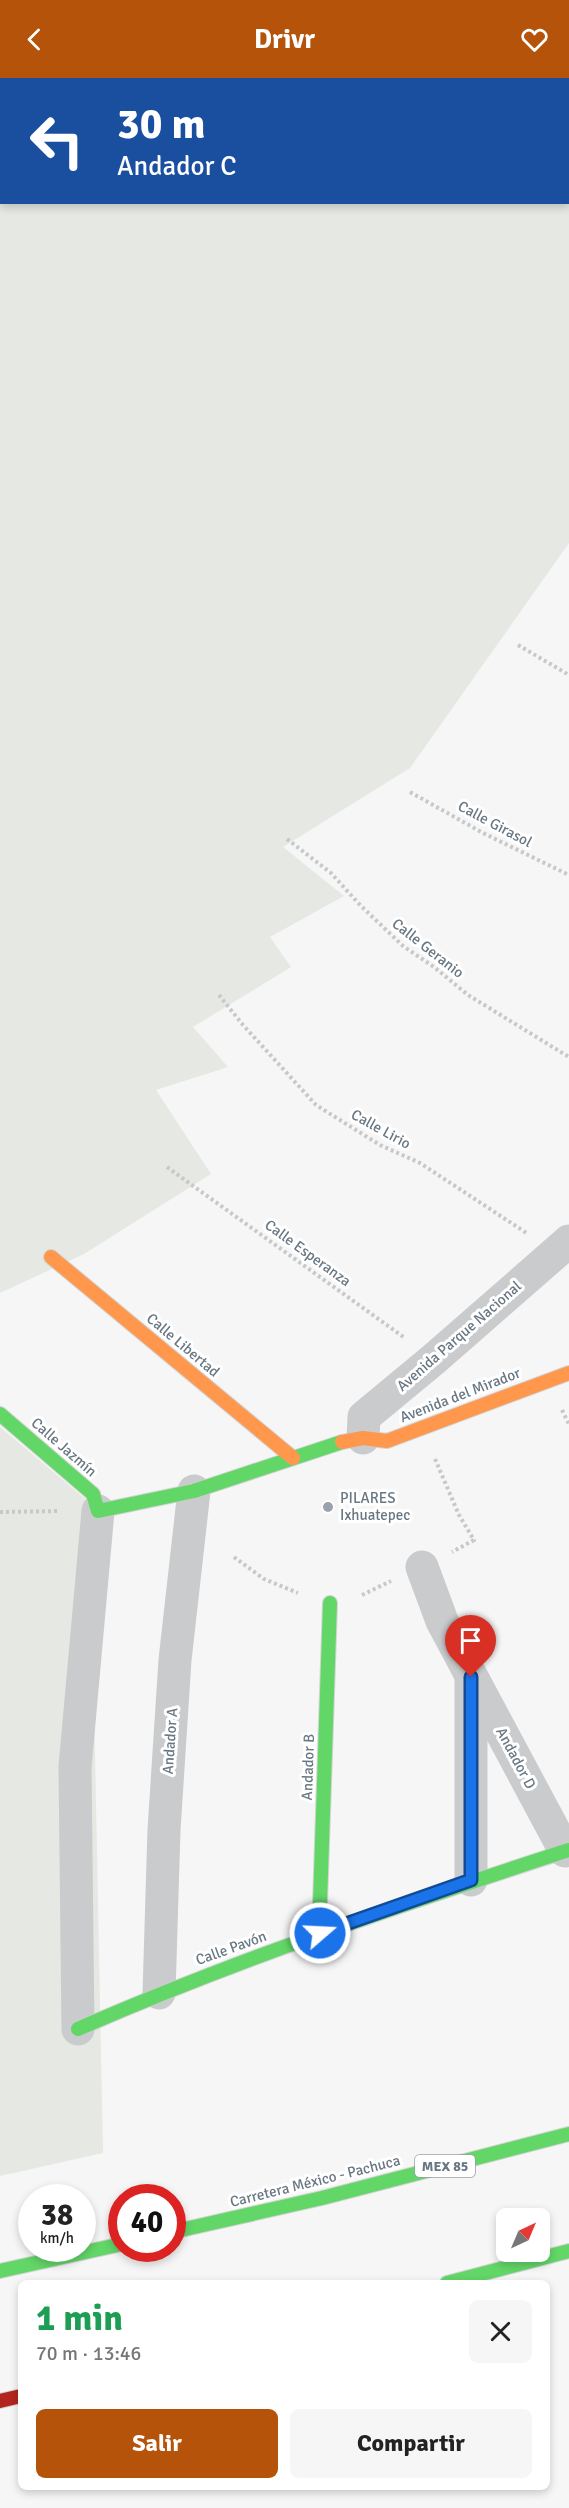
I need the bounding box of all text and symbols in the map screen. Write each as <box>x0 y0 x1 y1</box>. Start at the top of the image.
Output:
icon: back <box>18 23 51 56</box>
text: Drivr <box>254 23 315 56</box>
icon: heart <box>518 23 551 56</box>
text: 30 m <box>117 99 206 150</box>
icon: left <box>18 102 96 180</box>
text: Andador C <box>117 150 237 183</box>
street label: Calle Girasol <box>455 797 535 851</box>
street label: Calle Geranio <box>389 914 468 982</box>
street label: Calle Lirio <box>348 1105 414 1153</box>
street label: Calle Esperanza <box>262 1216 354 1290</box>
street label: Avenida Parque Nacional <box>393 1277 525 1395</box>
street label: Calle Libertad <box>143 1309 223 1381</box>
street label: Avenida del Mirador <box>397 1364 523 1426</box>
street label: Calle Jazmín <box>28 1414 100 1480</box>
place label: PILARES Ixhuatepec <box>340 1489 410 1524</box>
marker: PILARES Ixhuatepec <box>321 1500 335 1514</box>
pin <box>445 1615 496 1677</box>
icon: arrive <box>454 1624 487 1657</box>
street label: Andador A <box>159 1707 181 1775</box>
street label: Andador D <box>492 1724 540 1792</box>
street label: Andador B <box>298 1733 318 1801</box>
position arrow <box>288 1901 352 1965</box>
street label: Calle Pavón <box>193 1927 269 1969</box>
street label: Carretera México - Pachuca <box>228 2151 402 2211</box>
road number: MEX 85 <box>415 2155 475 2177</box>
speed limit sign: 40 <box>108 2184 186 2262</box>
text: 38 <box>41 2197 73 2234</box>
north arrow <box>496 2208 550 2262</box>
map controls <box>496 2208 550 2262</box>
text: km/h <box>40 2229 74 2247</box>
text: 1 min <box>36 2296 123 2341</box>
button: close <box>469 2300 532 2363</box>
text: 70 m · 13:46 <box>36 2341 141 2366</box>
button: Salir <box>36 2409 278 2478</box>
button: Compartir <box>290 2409 532 2478</box>

